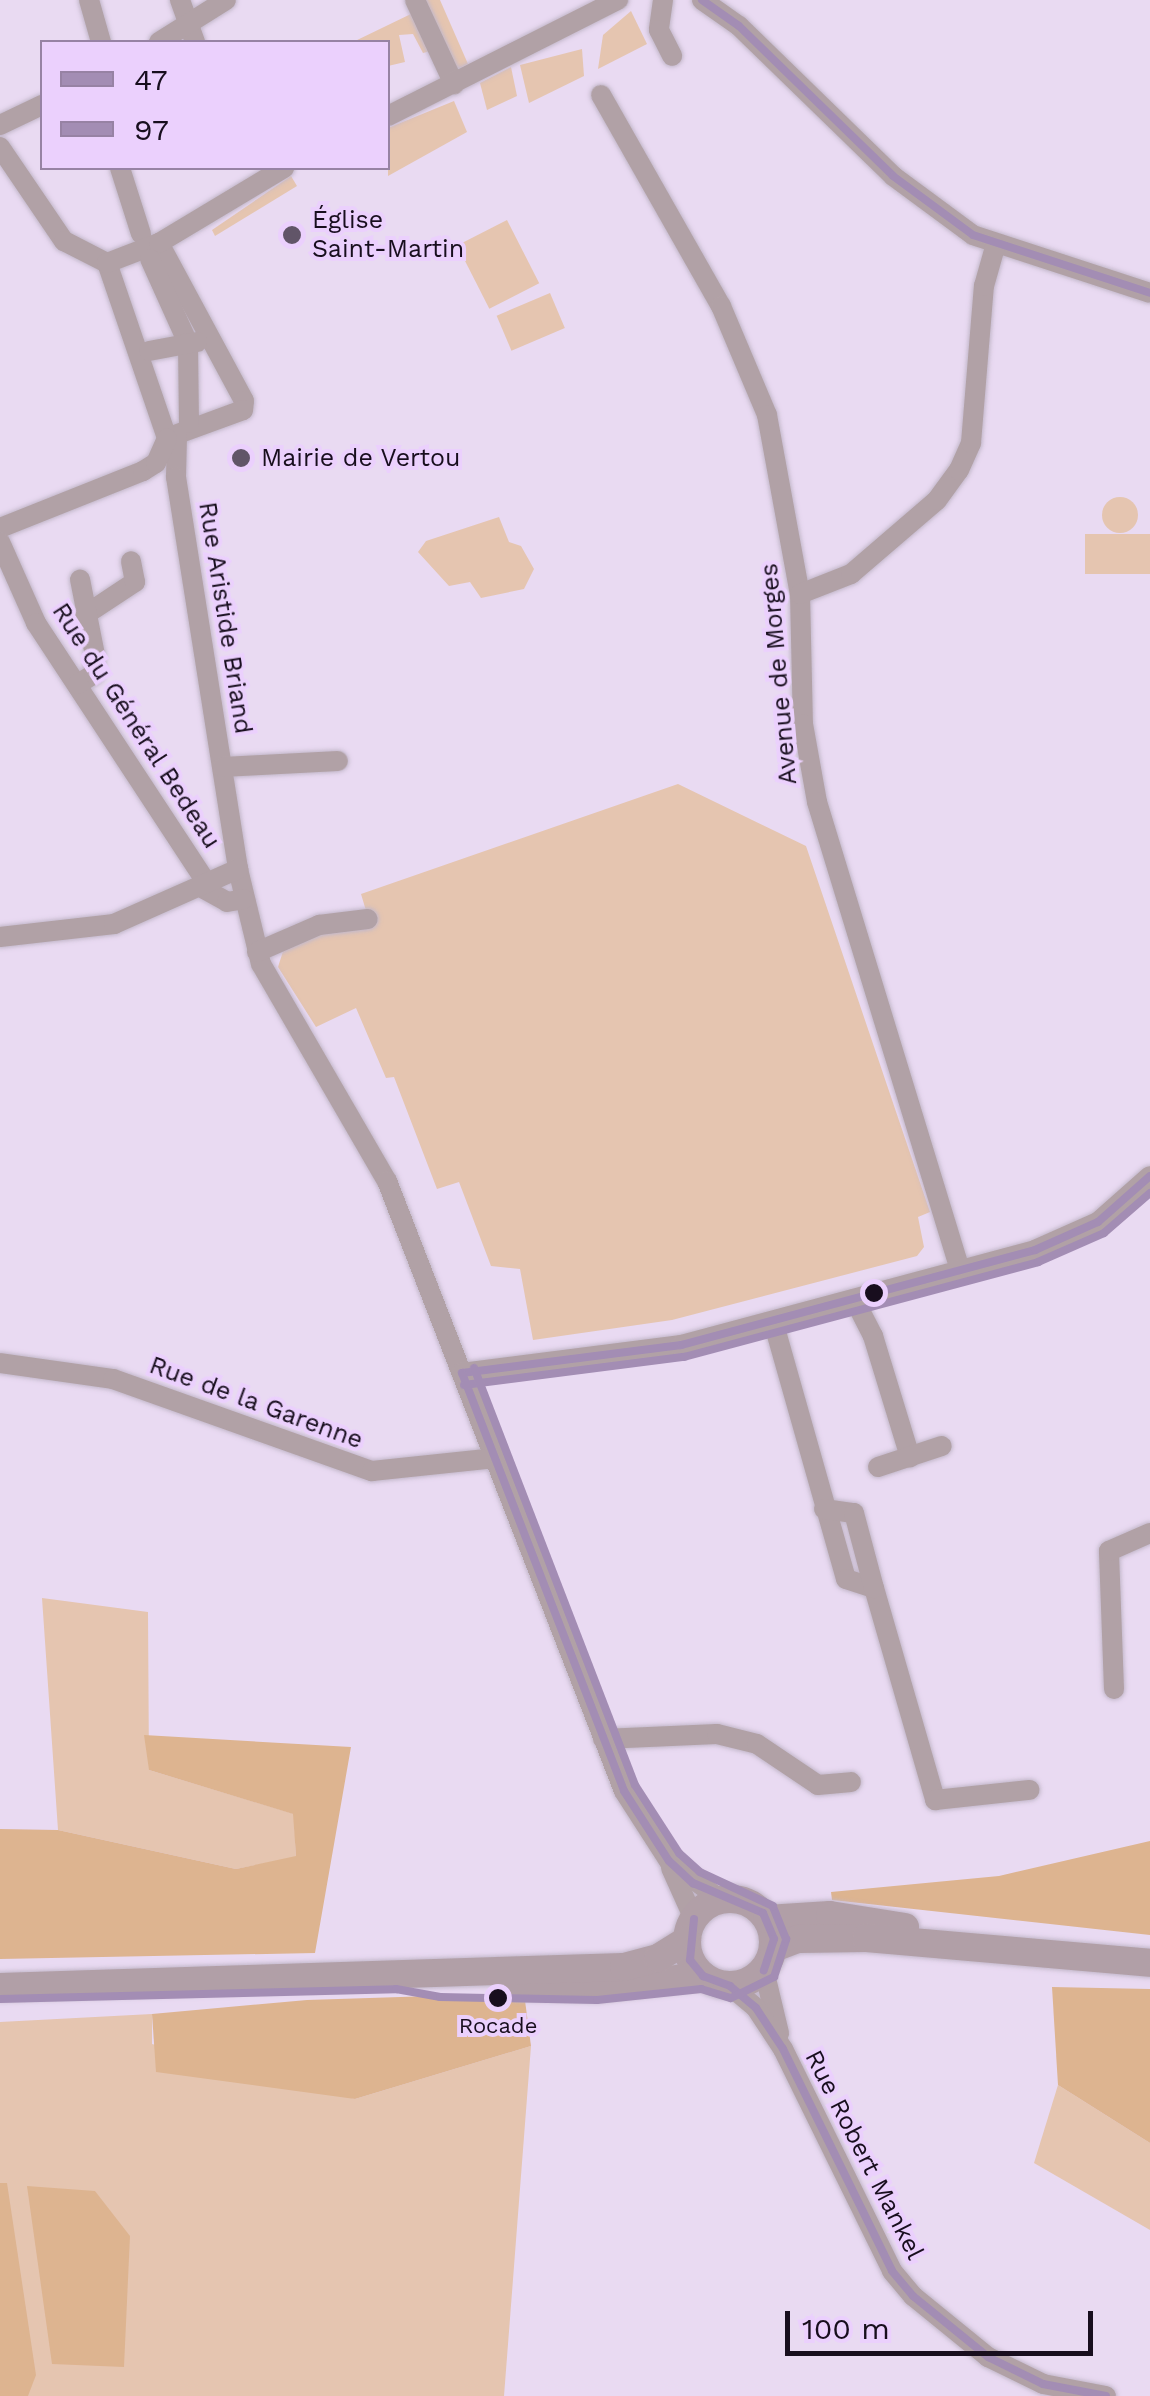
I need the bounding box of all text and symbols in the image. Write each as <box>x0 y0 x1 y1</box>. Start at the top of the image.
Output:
legend <box>40 40 390 170</box>
text: 47 <box>134 62 168 97</box>
text: 97 <box>134 112 169 147</box>
place label: Église Saint-Martin <box>312 206 464 265</box>
marker: Église Saint-Martin <box>281 224 303 246</box>
place label: Mairie de Vertou <box>261 443 461 473</box>
marker: Mairie de Vertou <box>230 447 252 469</box>
street label: Rue Aristide Briand <box>192 499 258 737</box>
street label: Avenue de Morges <box>754 562 804 786</box>
street label: Rue du Général Bedeau <box>45 597 227 855</box>
unlabelled marker <box>864 1283 884 1303</box>
street label: Rue de la Garenne <box>145 1350 367 1456</box>
marker: Rocade <box>488 1988 508 2008</box>
place label: Rocade <box>459 2013 537 2039</box>
street label: Rue Robert Mankel <box>798 2045 930 2265</box>
scale bar <box>790 2291 1098 2353</box>
text: 100 m <box>802 2311 890 2346</box>

